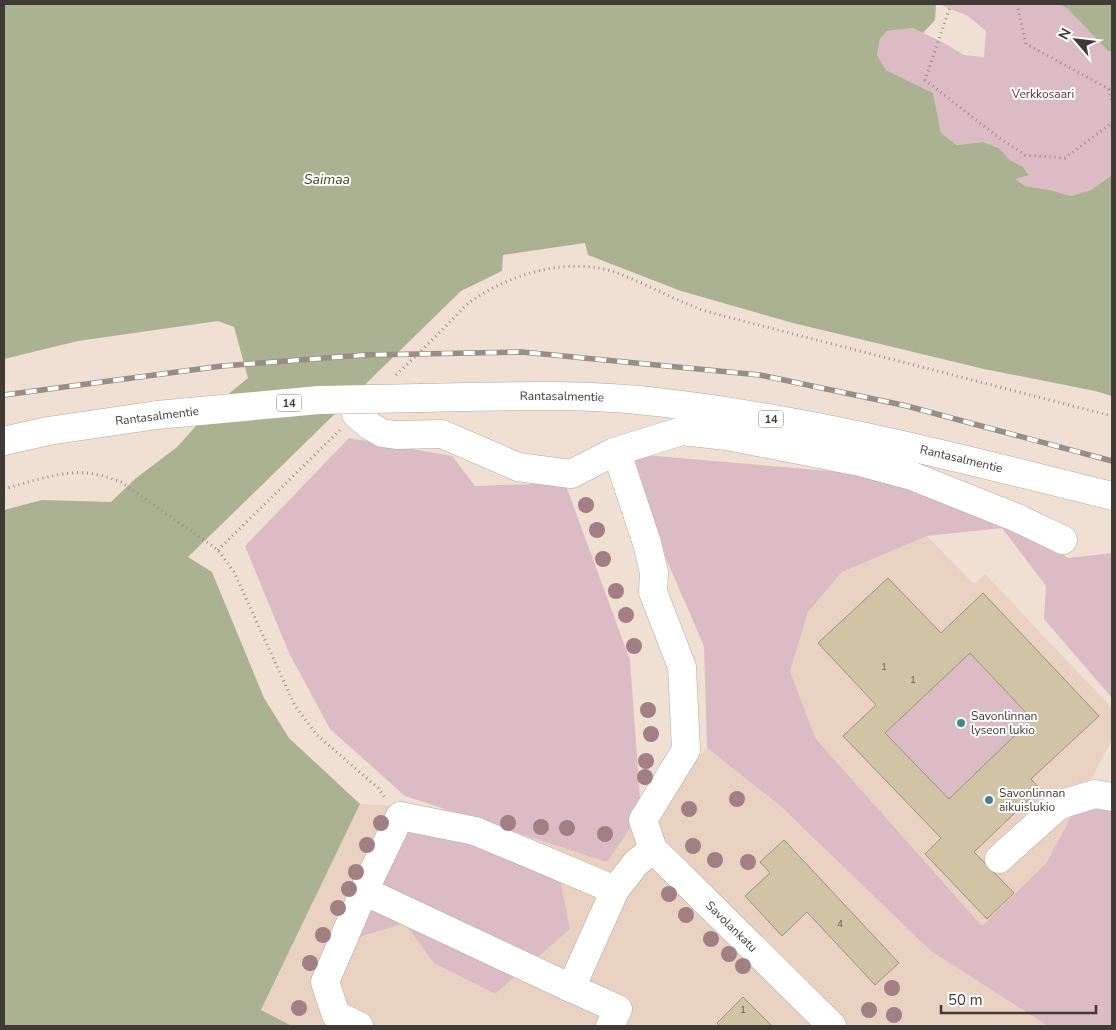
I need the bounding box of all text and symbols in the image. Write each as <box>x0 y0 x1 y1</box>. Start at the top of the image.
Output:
north arrow <box>1051 15 1101 65</box>
text: N <box>1054 25 1076 43</box>
park label: Verkkosaari <box>1011 86 1074 102</box>
water label: Saimaa <box>304 170 350 189</box>
street label: Rantasalmentie <box>520 388 605 405</box>
road number: 14 <box>276 394 302 412</box>
street label: Rantasalmentie <box>114 403 200 429</box>
road number: 14 <box>758 410 784 428</box>
street label: Rantasalmentie <box>918 441 1004 476</box>
house number: 1 <box>881 660 887 674</box>
house number: 1 <box>910 673 916 687</box>
place label: Savonlinnan lyseon lukio <box>971 708 1037 738</box>
marker: Savonlinnan lyseon lukio <box>955 717 967 729</box>
place label: Savonlinnan aikuislukio <box>999 785 1065 815</box>
marker: Savonlinnan aikuislukio <box>983 794 995 806</box>
street label: Savolankatu <box>702 897 761 956</box>
house number: 4 <box>837 917 843 931</box>
scale bar <box>941 982 1096 1014</box>
text: 50 m <box>948 990 983 1010</box>
house number: 1 <box>740 1003 746 1017</box>

